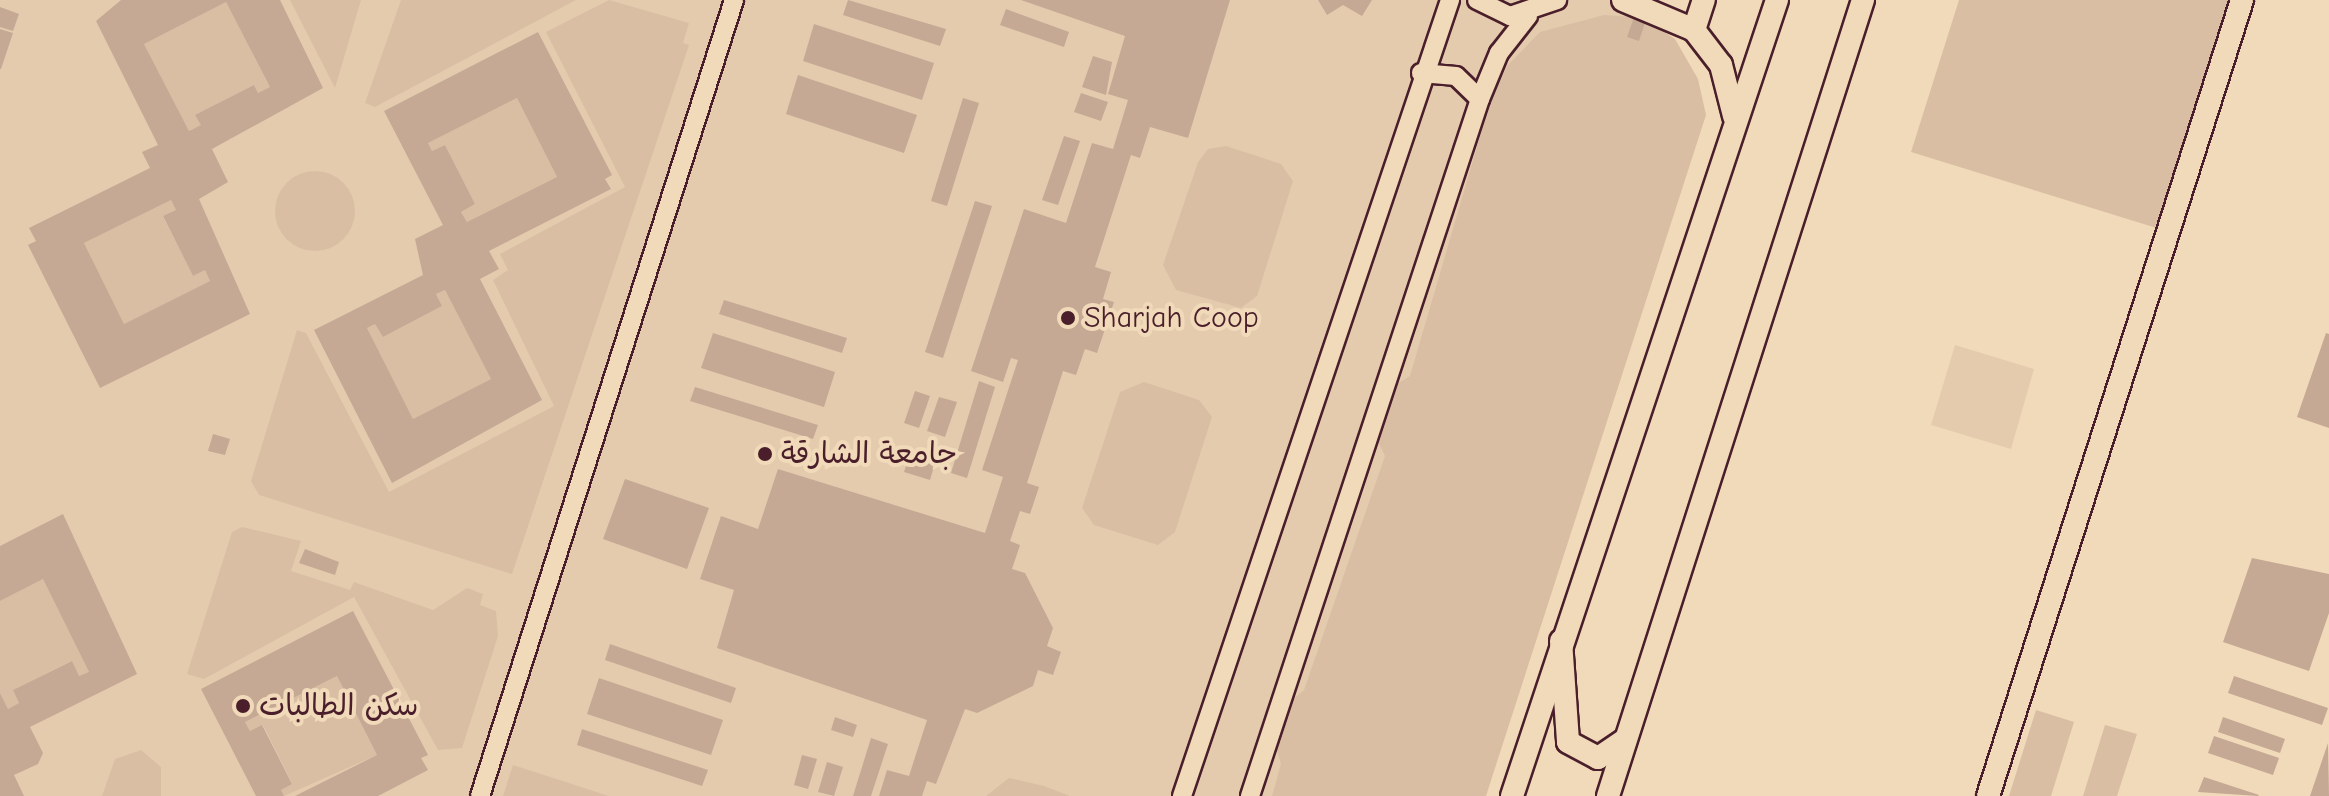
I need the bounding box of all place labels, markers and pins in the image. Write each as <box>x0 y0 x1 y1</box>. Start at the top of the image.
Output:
place label: Sharjah Coop <box>1084 300 1259 336</box>
marker: Sharjah Coop <box>1059 309 1077 327</box>
place label: جامعة الشارقة <box>781 436 957 472</box>
marker: جامعة الشارقة <box>756 445 774 463</box>
place label: سكن الطالبات <box>259 688 418 724</box>
marker: سكن الطالبات <box>234 697 252 715</box>

